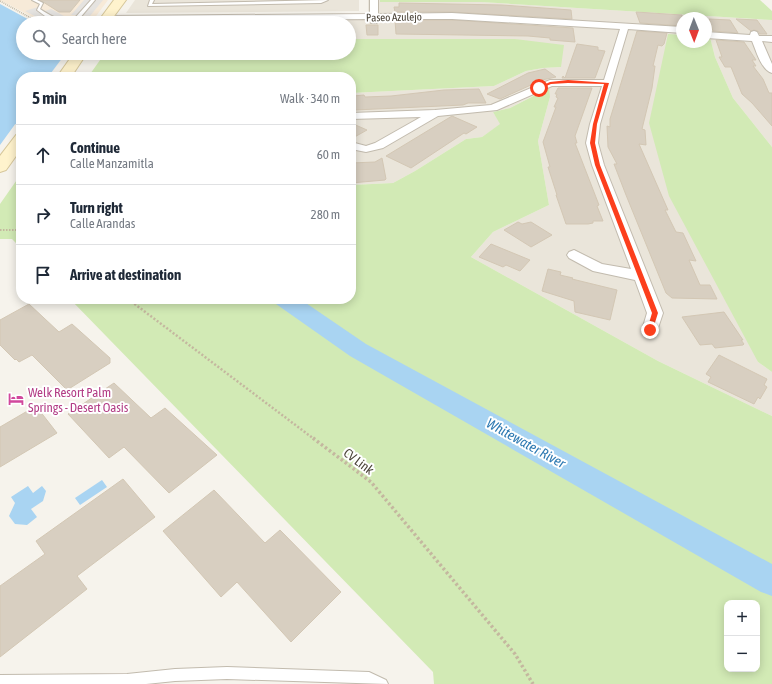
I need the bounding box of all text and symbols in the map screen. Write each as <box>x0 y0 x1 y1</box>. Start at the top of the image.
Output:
street label: Paseo Azulejo <box>366 11 422 23</box>
north arrow <box>676 12 712 48</box>
search box <box>16 16 356 60</box>
icon: search <box>30 27 52 49</box>
text: Search here <box>62 30 127 47</box>
route start <box>530 79 548 97</box>
text: 5 min <box>32 88 67 108</box>
text: Walk · 340 m <box>280 91 340 106</box>
text: Continue <box>70 139 120 156</box>
icon: ahead <box>32 144 54 166</box>
text: 60 m <box>317 147 340 162</box>
text: Calle Manzamitla <box>70 156 154 171</box>
text: Turn right <box>70 199 123 216</box>
icon: right <box>32 204 54 226</box>
text: 280 m <box>311 207 340 222</box>
text: Calle Arandas <box>70 216 135 231</box>
icon: arrive <box>32 264 54 286</box>
text: Arrive at destination <box>70 266 181 283</box>
route end <box>641 321 659 339</box>
place label: Welk Resort Palm Springs - Desert Oasis <box>28 385 129 415</box>
hotel icon: Welk Resort Palm Springs - Desert Oasis <box>7 390 25 408</box>
water label: Whitewater River <box>484 415 569 472</box>
street label: CV Link <box>341 445 377 478</box>
map controls <box>724 600 760 672</box>
button: + <box>724 600 760 636</box>
button: − <box>724 636 760 672</box>

